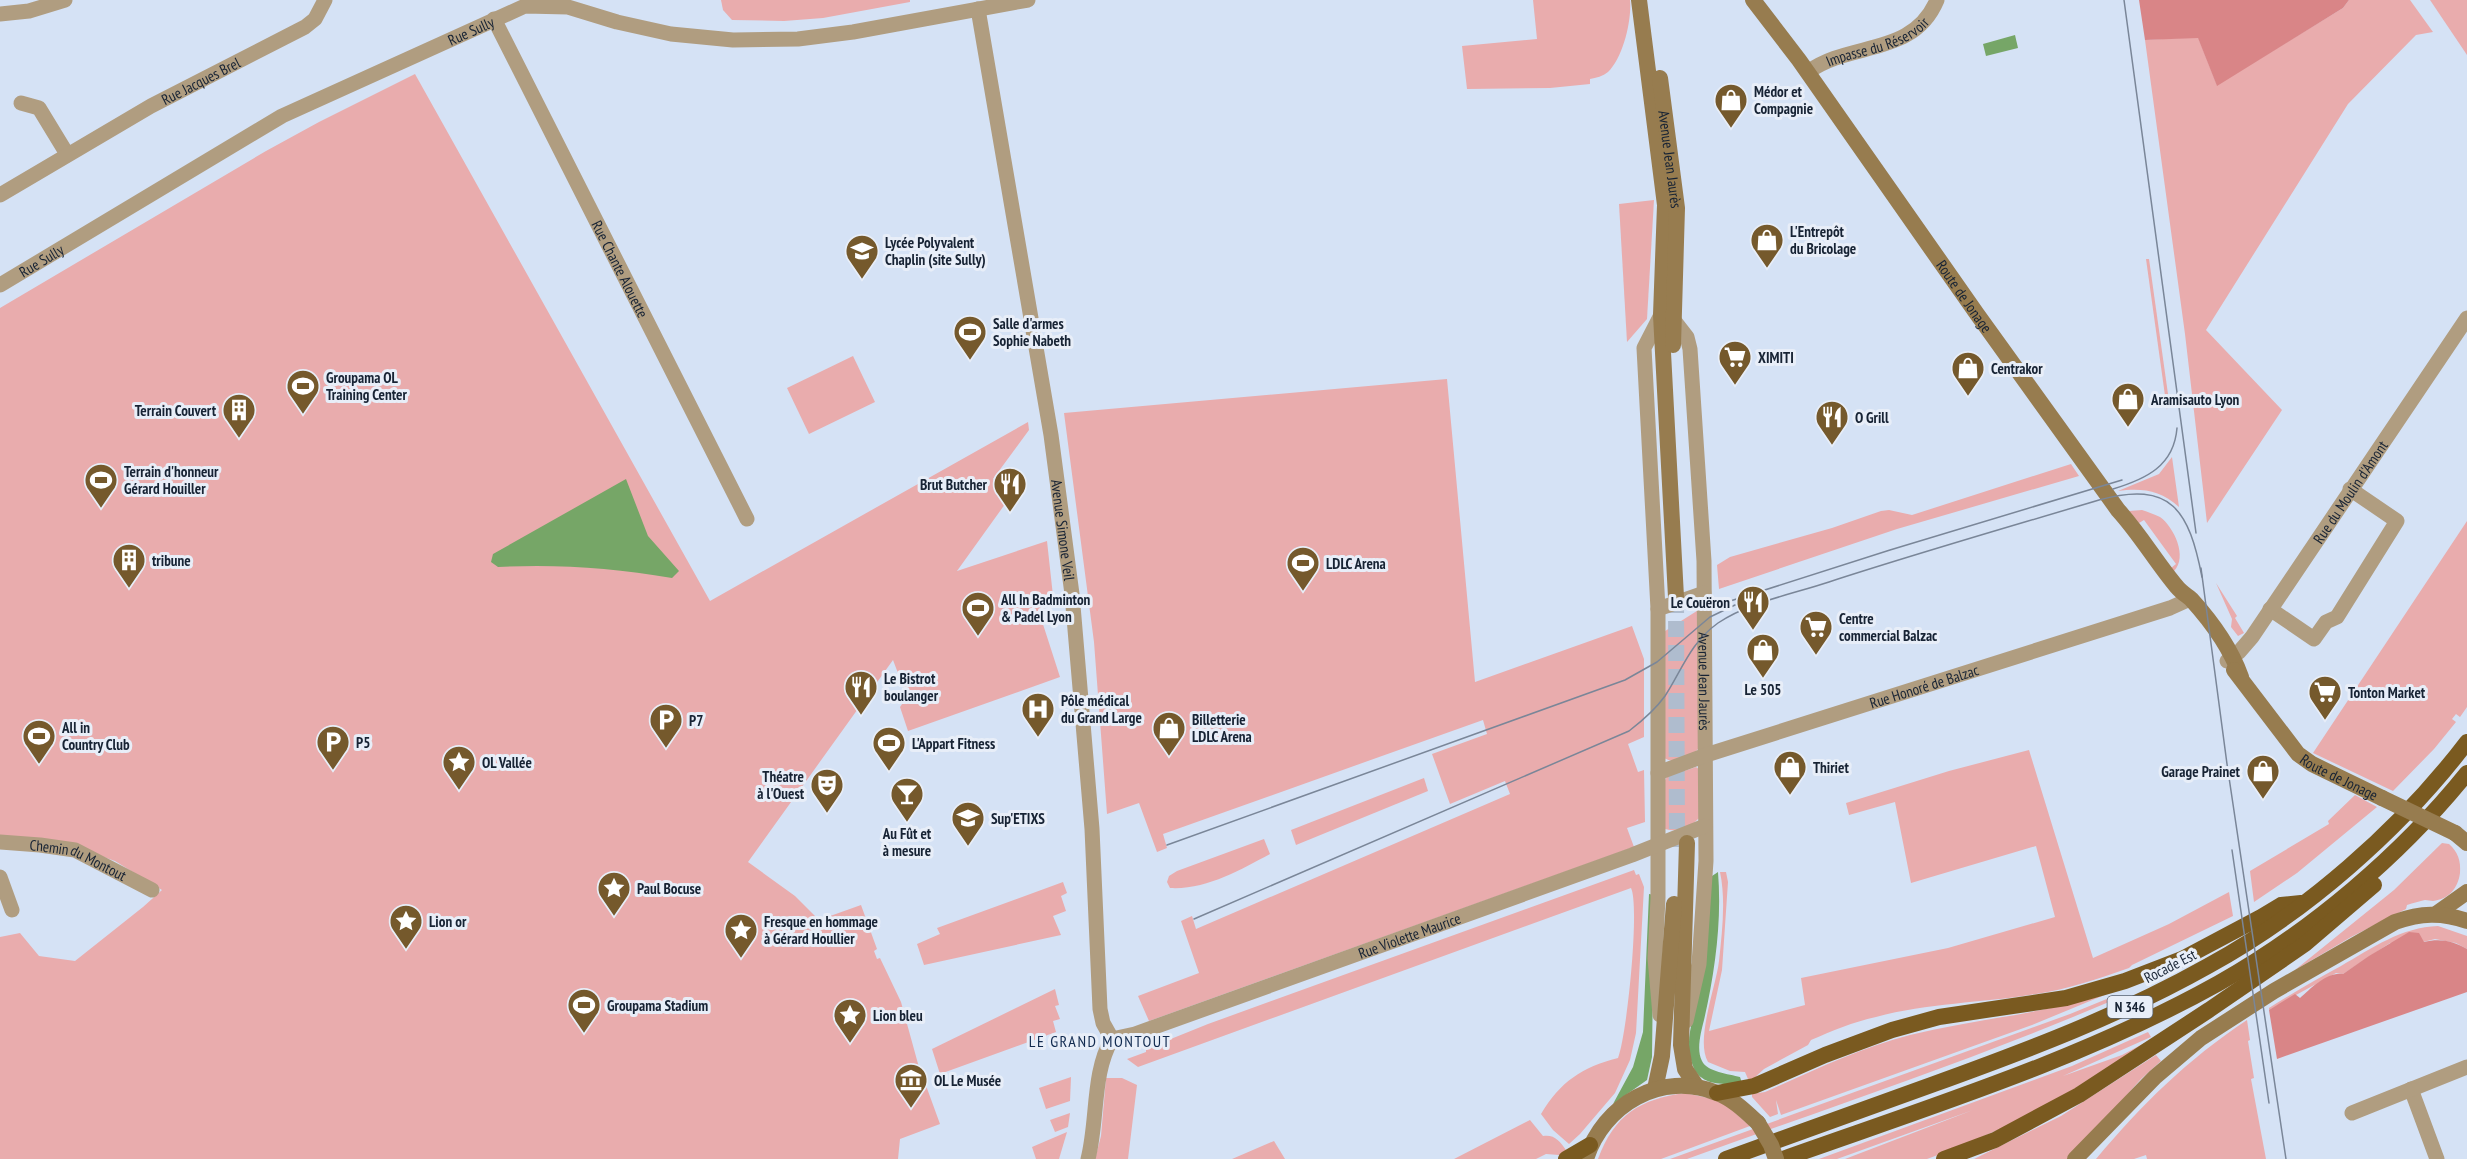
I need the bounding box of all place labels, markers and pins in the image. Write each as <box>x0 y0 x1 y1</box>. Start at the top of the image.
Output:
shop icon: Médor et Compagnie <box>1713 82 1749 129</box>
place label: Médor et Compagnie <box>1754 82 1813 118</box>
shop icon: L'Entrepôt du Bricolage <box>1749 222 1785 269</box>
place label: L'Entrepôt du Bricolage <box>1790 222 1856 258</box>
school or university icon: Lycée Polyvalent Chaplin (site Sully) <box>844 233 880 280</box>
place label: Lycée Polyvalent Chaplin (site Sully) <box>885 233 986 269</box>
sports icon: Salle d'armes Sophie Nabeth <box>952 314 988 361</box>
place label: Salle d'armes Sophie Nabeth <box>993 314 1071 350</box>
supermarket icon: XIMITI <box>1717 339 1753 386</box>
place label: XIMITI <box>1758 348 1794 367</box>
shop icon: Centrakor <box>1950 350 1986 397</box>
place label: Centrakor <box>1991 359 2043 378</box>
sports icon: Groupama OL Training Center <box>285 368 321 415</box>
place label: Groupama OL Training Center <box>326 368 408 404</box>
shop icon: Aramisauto Lyon <box>2110 381 2146 428</box>
place label: Aramisauto Lyon <box>2150 390 2240 409</box>
building icon: Terrain Couvert <box>221 392 257 439</box>
restaurant icon: O Grill <box>1814 399 1850 446</box>
place label: Terrain Couvert <box>135 401 217 420</box>
place label: O Grill <box>1855 408 1889 427</box>
sports icon: Terrain d'honneur Gérard Houiller <box>83 462 119 509</box>
place label: Terrain d'honneur Gérard Houiller <box>124 462 219 498</box>
restaurant icon: Brut Butcher <box>992 466 1028 513</box>
place label: Brut Butcher <box>920 475 988 494</box>
building icon: tribune <box>111 542 147 589</box>
sports icon: LDLC Arena <box>1285 545 1321 592</box>
place label: tribune <box>152 551 191 570</box>
place label: LDLC Arena <box>1326 554 1386 573</box>
restaurant icon: Le Couëron <box>1735 584 1771 631</box>
sports icon: All In Badminton & Padel Lyon <box>960 590 996 637</box>
place label: All In Badminton & Padel Lyon <box>1000 590 1091 626</box>
place label: Le Couëron <box>1671 593 1730 612</box>
supermarket icon: Centre commercial Balzac <box>1798 609 1834 656</box>
place label: Centre commercial Balzac <box>1839 609 1938 645</box>
shop icon: Le 505 <box>1745 632 1781 679</box>
restaurant icon: Le Bistrot boulanger <box>843 669 879 716</box>
place label: Le Bistrot boulanger <box>884 669 939 705</box>
supermarket icon: Tonton Market <box>2307 674 2343 721</box>
place label: Le 505 <box>1745 680 1781 699</box>
place label: Tonton Market <box>2348 683 2426 702</box>
hospital icon: Pôle médical du Grand Large <box>1020 691 1056 738</box>
place label: Pôle médical du Grand Large <box>1061 691 1142 727</box>
parking icon: P7 <box>648 702 684 749</box>
shop icon: Billetterie LDLC Arena <box>1151 710 1187 757</box>
place label: Billetterie LDLC Arena <box>1192 710 1252 746</box>
place label: P7 <box>689 711 703 730</box>
sports icon: All in Country Club <box>21 718 57 765</box>
place label: All in Country Club <box>61 718 130 754</box>
parking icon: P5 <box>315 724 351 771</box>
sports icon: L'Appart Fitness <box>871 725 907 772</box>
place label: P5 <box>356 733 370 752</box>
place label: L'Appart Fitness <box>912 734 995 753</box>
place icon: OL Vallée <box>441 744 477 791</box>
shop icon: Thiriet <box>1772 749 1808 796</box>
place label: OL Vallée <box>482 753 532 772</box>
shop icon: Garage Prainet <box>2245 753 2281 800</box>
place label: Thiriet <box>1813 758 1849 777</box>
place label: Garage Prainet <box>2161 762 2241 781</box>
place label: Théatre à l'Ouest <box>757 767 805 803</box>
theatre icon: Théatre à l'Ouest <box>809 767 845 814</box>
bar icon: Au Fût et à mesure <box>889 776 925 823</box>
school or university icon: Sup'ETIXS <box>950 800 986 847</box>
place label: Sup'ETIXS <box>991 809 1045 828</box>
place label: Au Fût et à mesure <box>882 824 932 860</box>
place icon: Paul Bocuse <box>596 870 632 917</box>
place label: Paul Bocuse <box>637 879 701 898</box>
place icon: Lion or <box>388 903 424 950</box>
place label: Lion or <box>429 912 467 931</box>
place icon: Fresque en hommage à Gérard Houllier <box>723 912 759 959</box>
place label: Fresque en hommage à Gérard Houllier <box>764 912 878 948</box>
sports icon: Groupama Stadium <box>566 987 602 1034</box>
place label: Groupama Stadium <box>607 996 708 1015</box>
place icon: Lion bleu <box>832 997 868 1044</box>
place label: Lion bleu <box>873 1006 923 1025</box>
museum icon: OL Le Musée <box>893 1062 929 1109</box>
place label: OL Le Musée <box>934 1071 1001 1090</box>

